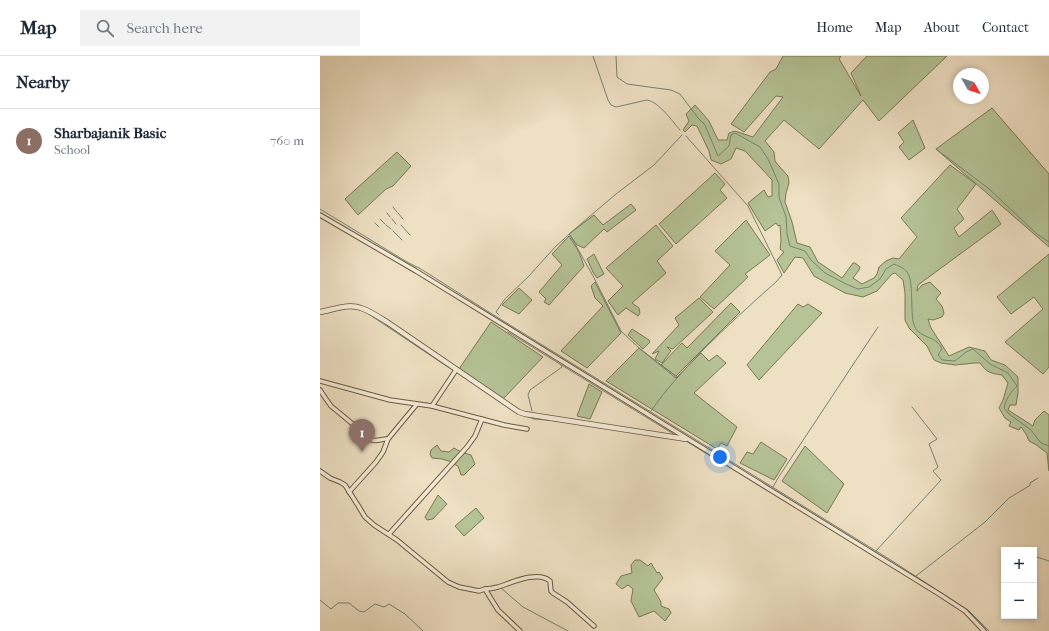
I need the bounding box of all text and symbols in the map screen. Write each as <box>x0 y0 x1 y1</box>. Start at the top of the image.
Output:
search box <box>80 10 360 46</box>
text: Map <box>20 17 56 39</box>
icon: search <box>94 17 116 39</box>
text: Search here <box>126 19 203 37</box>
text: Home <box>816 19 853 36</box>
text: Map <box>875 19 902 36</box>
text: About <box>924 19 960 36</box>
text: Contact <box>982 19 1029 36</box>
north arrow <box>953 68 989 104</box>
text: Nearby <box>16 72 70 92</box>
text: Sharbajanik Basic <box>54 124 166 142</box>
text: 1 <box>27 133 31 148</box>
text: 760 m <box>270 133 304 148</box>
text: School <box>54 142 90 157</box>
pin: 1 <box>349 419 375 452</box>
your location <box>710 447 730 467</box>
map controls <box>1001 547 1037 619</box>
button: + <box>1001 547 1037 583</box>
button: − <box>1001 583 1037 619</box>

